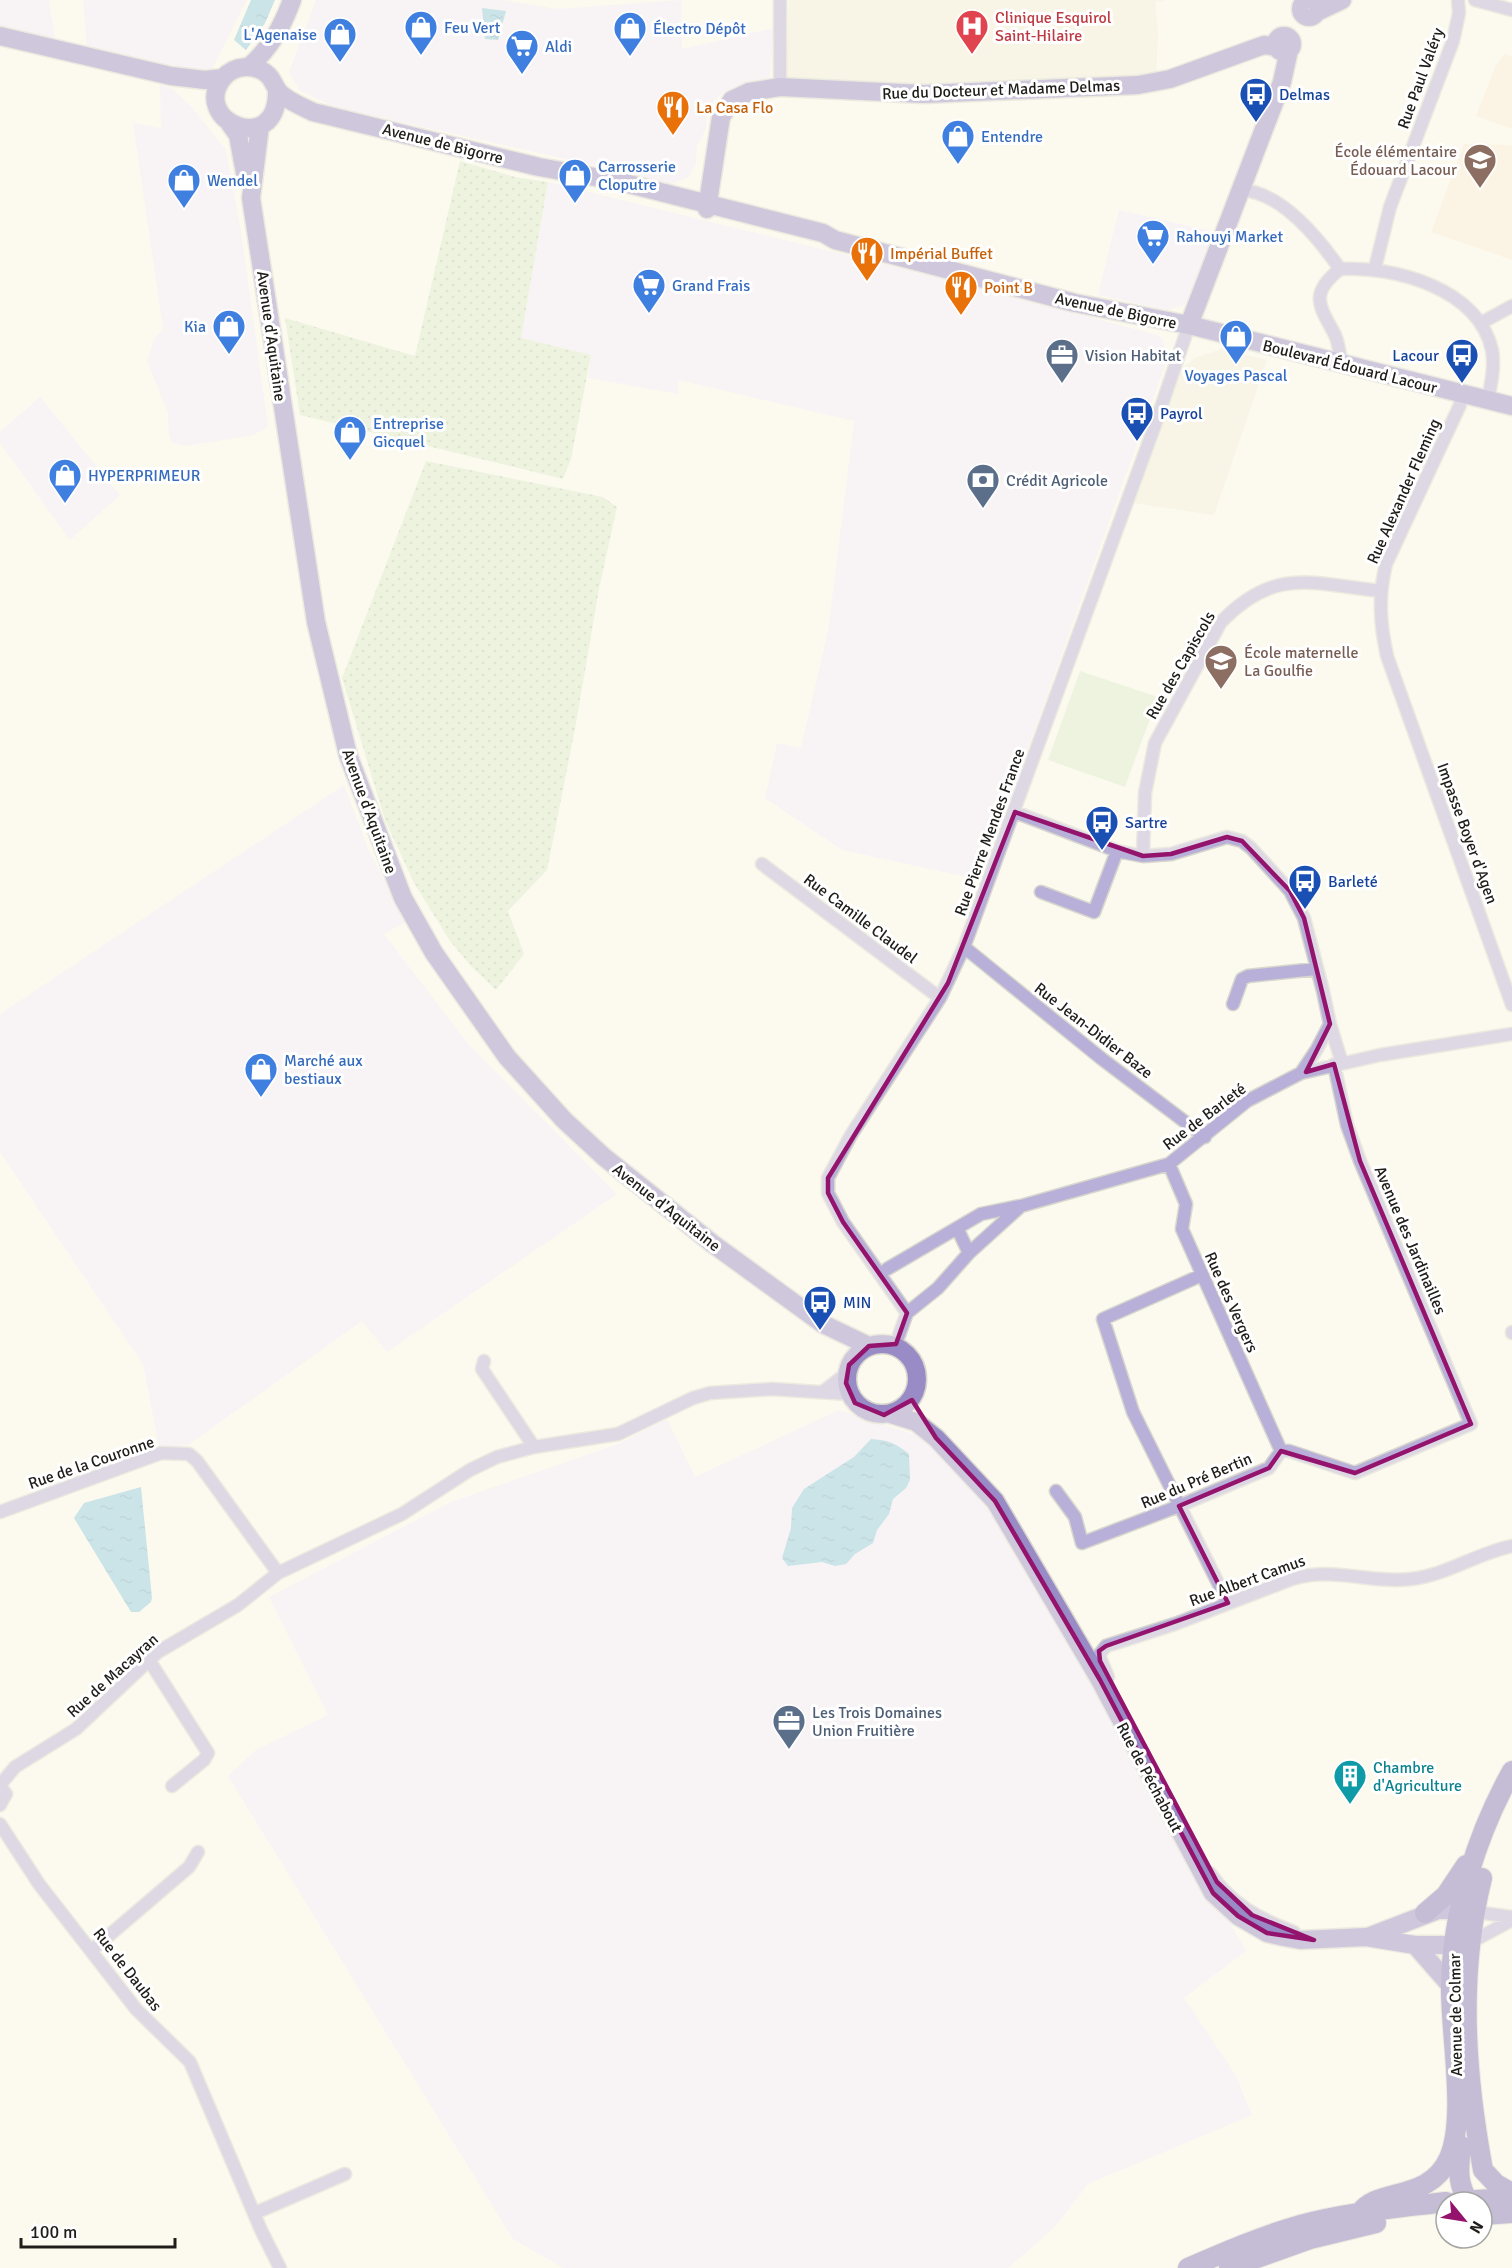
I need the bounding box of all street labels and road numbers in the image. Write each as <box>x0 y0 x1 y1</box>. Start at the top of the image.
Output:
street label: Rue Paul Valéry <box>1393 24 1449 132</box>
street label: Rue du Docteur et Madame Delmas <box>882 76 1120 104</box>
street label: Avenue de Bigorre <box>380 119 505 169</box>
street label: Avenue d'Aquitaine <box>252 270 290 403</box>
street label: Avenue de Bigorre <box>1053 288 1178 334</box>
street label: Boulevard Édouard Lacour <box>1260 336 1439 398</box>
street label: Rue Alexander Fleming <box>1363 416 1445 567</box>
street label: Rue des Capiscols <box>1142 608 1220 723</box>
street label: Avenue d'Aquitaine <box>337 746 401 876</box>
street label: Rue Pierre Mendes France <box>950 746 1030 919</box>
street label: Impasse Boyer d'Agen <box>1432 760 1502 907</box>
street label: Rue Camille Claudel <box>800 870 921 968</box>
street label: Rue Jean-Didier Baze <box>1030 978 1157 1083</box>
street label: Rue de Barleté <box>1159 1079 1250 1155</box>
street label: Avenue d'Aquitaine <box>609 1160 724 1256</box>
street label: Avenue des Jardinailles <box>1370 1163 1450 1318</box>
street label: Rue des Vergers <box>1200 1249 1262 1356</box>
street label: Rue de la Couronne <box>26 1432 157 1494</box>
street label: Rue du Pré Bertin <box>1138 1448 1255 1513</box>
street label: Rue Albert Camus <box>1187 1551 1308 1611</box>
street label: Rue de Macayran <box>63 1629 162 1722</box>
street label: Rue de Péchabout <box>1112 1719 1187 1836</box>
street label: Rue de Daubas <box>89 1924 166 2015</box>
street label: Avenue de Colmar <box>1445 1953 1467 2077</box>

